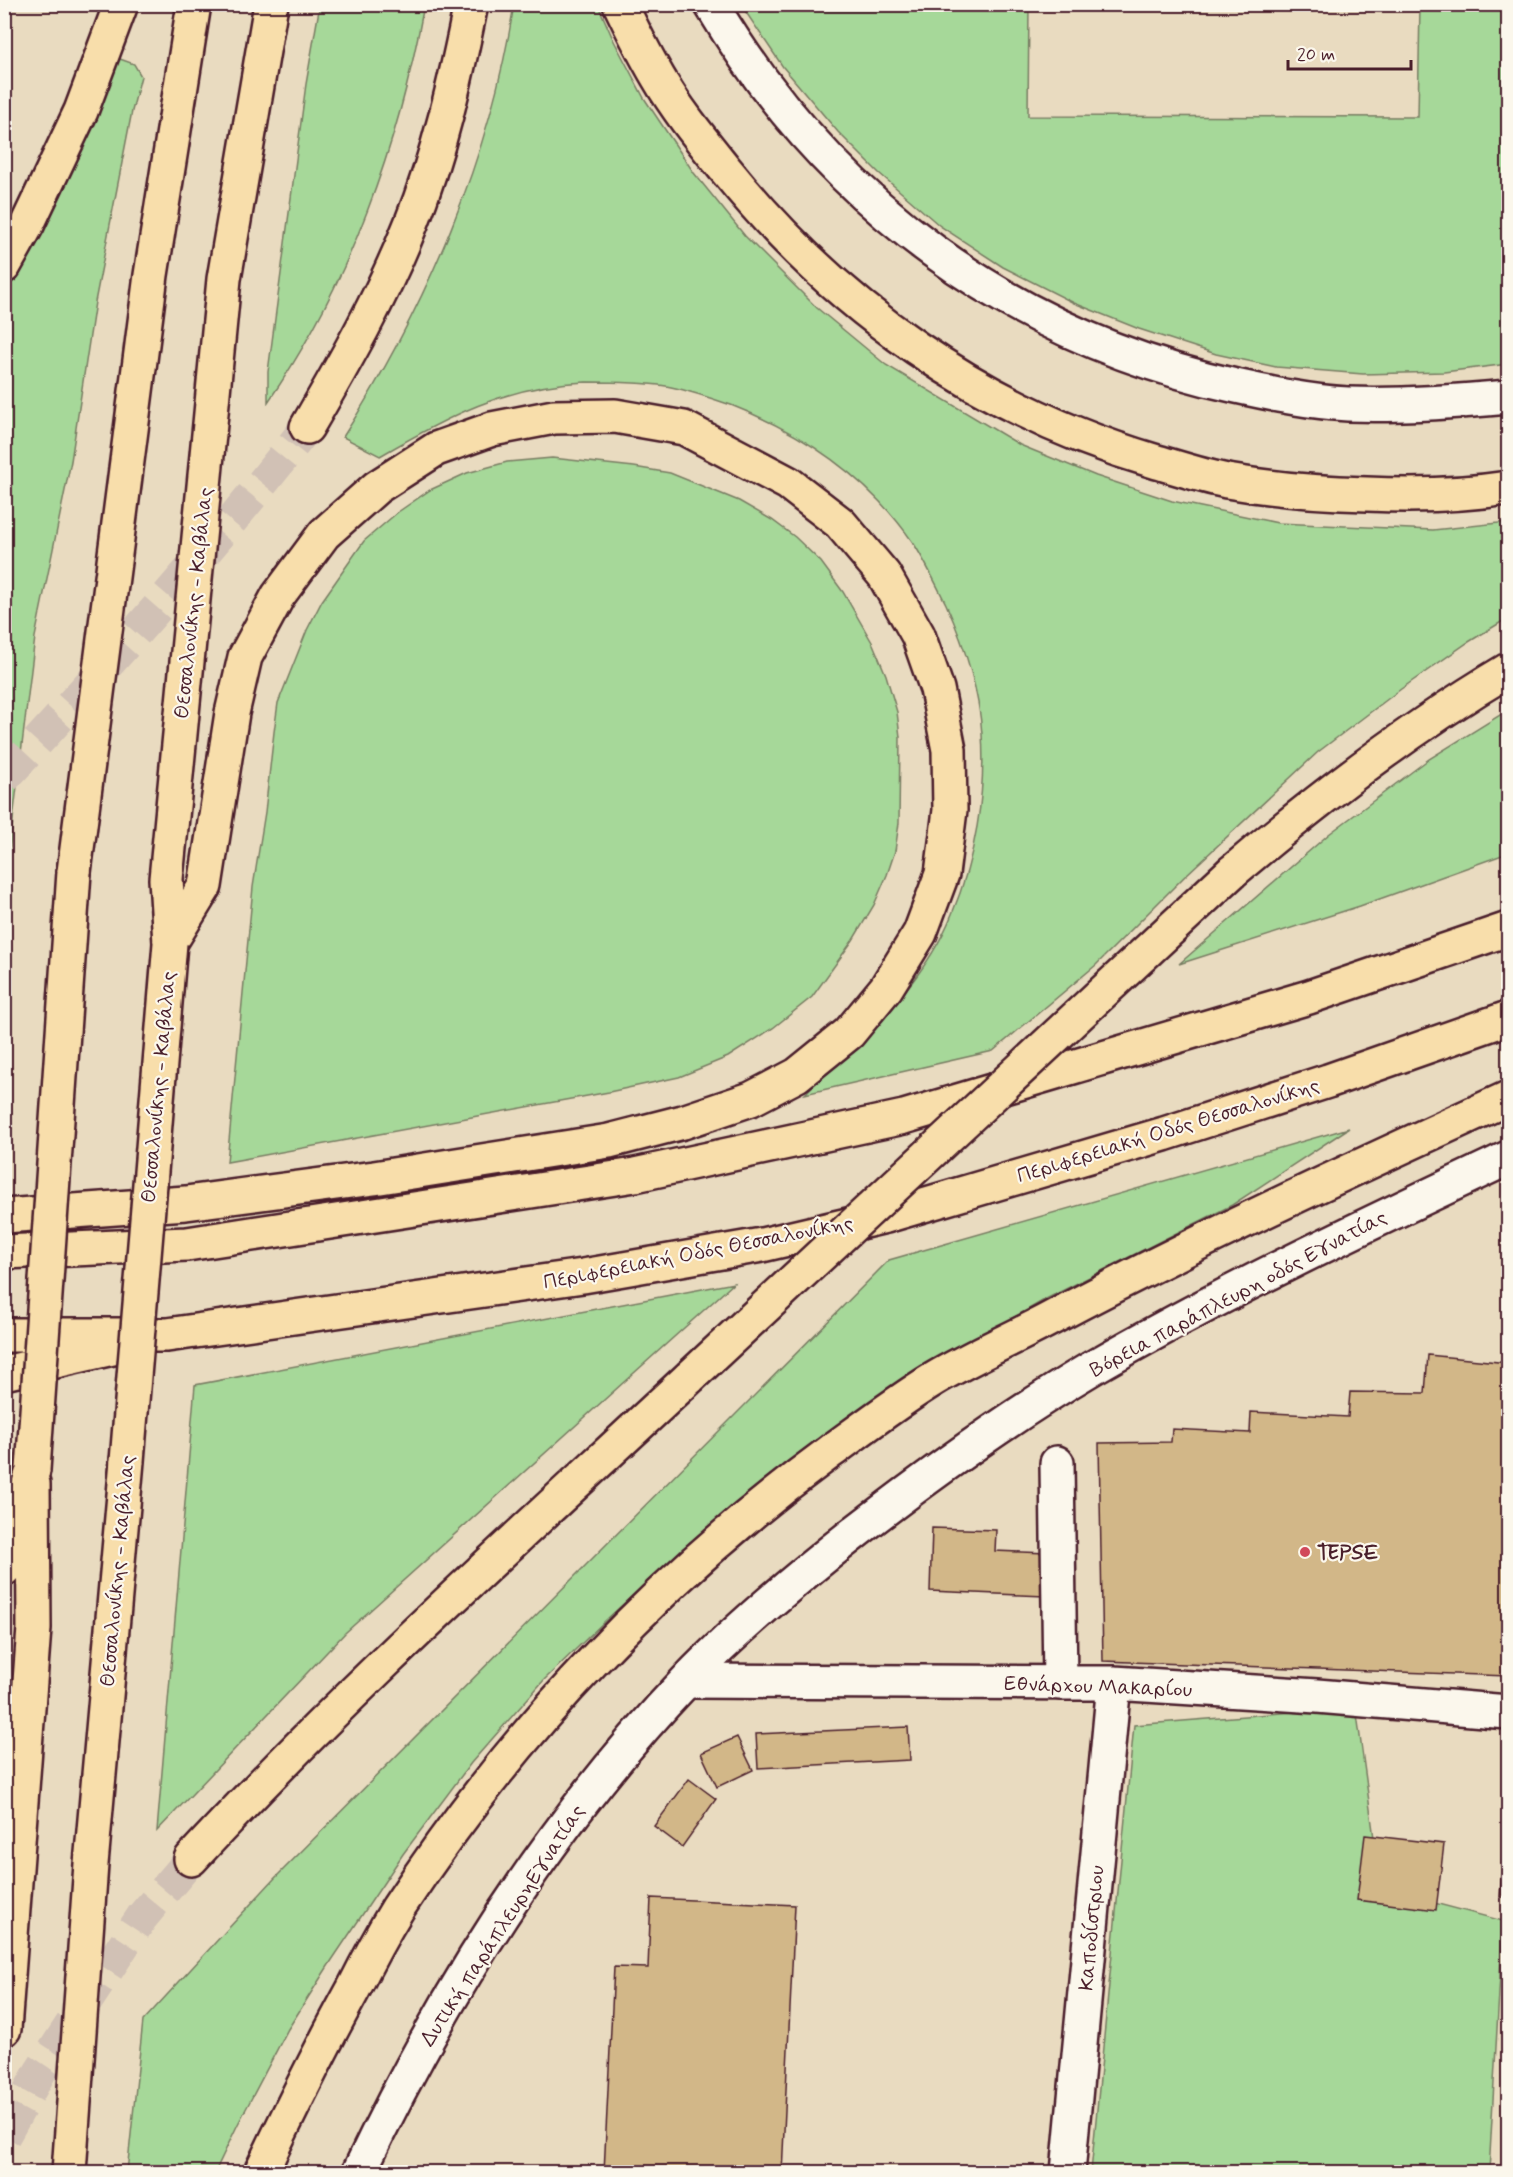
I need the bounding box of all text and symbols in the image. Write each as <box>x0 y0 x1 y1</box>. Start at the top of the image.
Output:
scale bar <box>1288 33 1411 71</box>
text: 20 m <box>1297 43 1335 67</box>
street label: Θεσσαλονίκης - Καβάλας <box>168 486 220 720</box>
street label: Θεσσαλονίκης - Καβάλας <box>135 970 183 1204</box>
street label: Περιφερειακή Οδός Θεσσαλονίκης <box>1014 1072 1323 1190</box>
street label: Βόρεια παράπλευρη οδός Εγνατίας <box>1085 1203 1392 1384</box>
street label: Περιφερειακή Οδός Θεσσαλονίκης <box>541 1209 855 1297</box>
street label: Θεσσαλονίκης - Καβάλας <box>94 1454 142 1688</box>
place label: TEPSE <box>1317 1539 1378 1567</box>
marker: TEPSE <box>1298 1545 1312 1559</box>
street label: Εθνάρχου Μακαρίου <box>1003 1670 1193 1704</box>
street label: Δυτική παράπλευρηΕγνατίας <box>414 1799 592 2052</box>
street label: Καποδίστριου <box>1073 1864 1111 1992</box>

